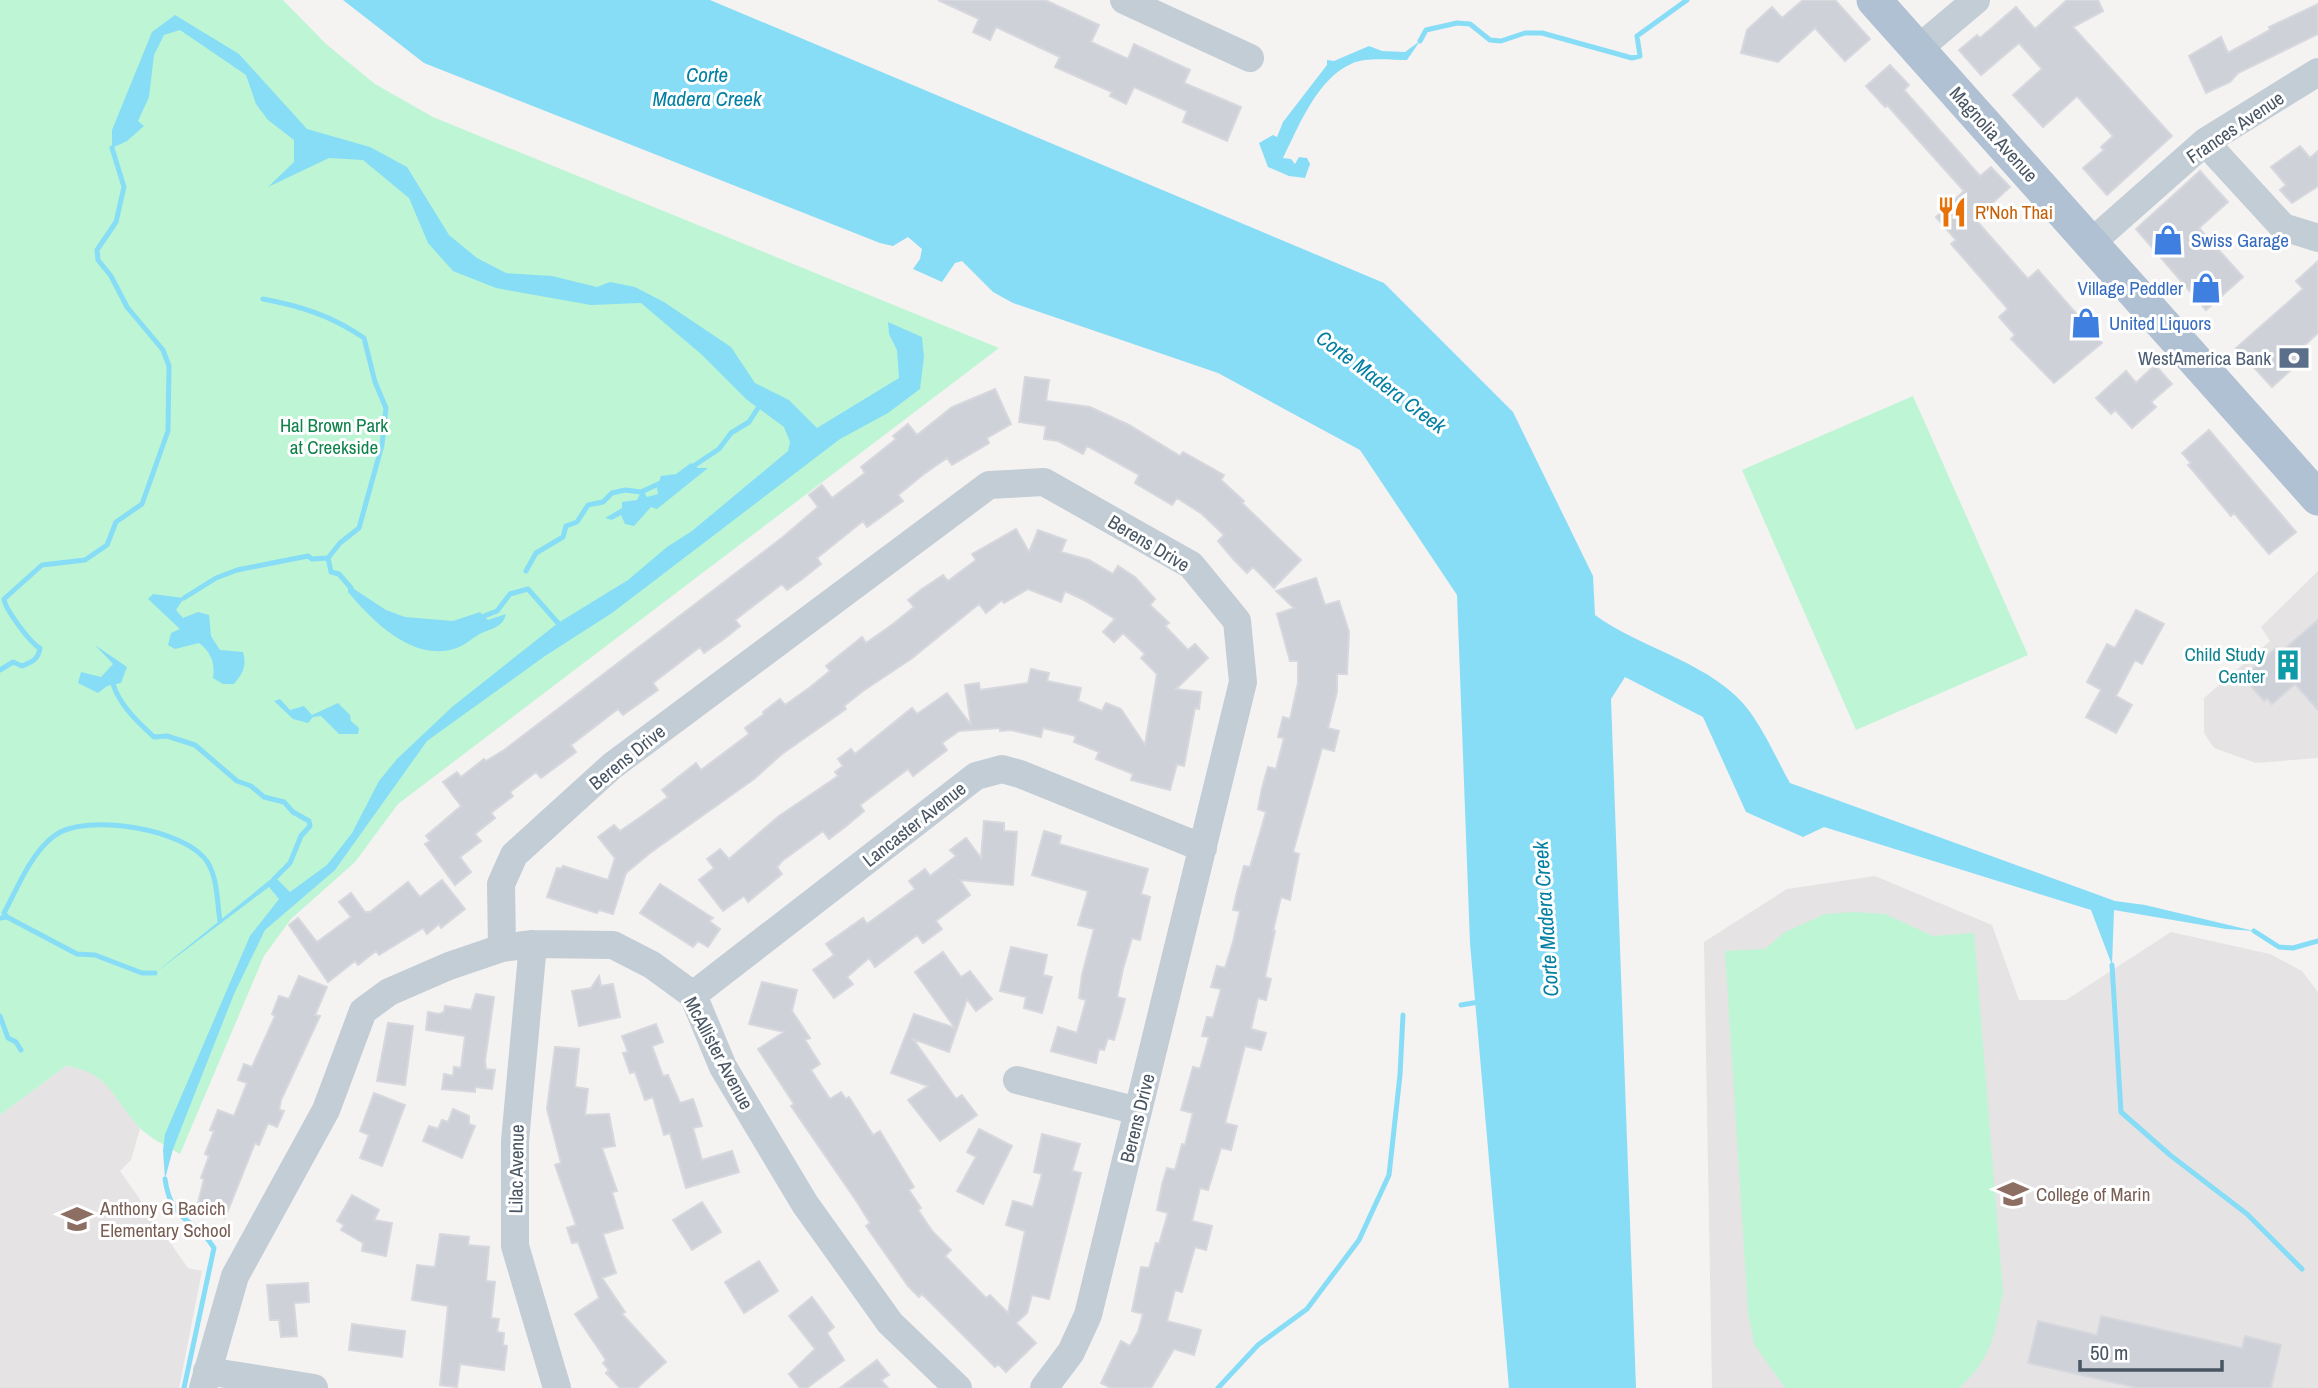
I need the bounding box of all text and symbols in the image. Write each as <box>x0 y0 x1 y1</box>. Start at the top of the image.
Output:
water label: Corte Madera Creek <box>652 60 763 113</box>
street label: Magnolia Avenue <box>1944 81 2044 187</box>
street label: Frances Avenue <box>2181 85 2289 169</box>
restaurant icon: R'Noh Thai <box>1935 195 1969 229</box>
place label: R'Noh Thai <box>1975 199 2053 225</box>
shop icon: Swiss Garage <box>2151 223 2185 257</box>
place label: Swiss Garage <box>2191 227 2289 253</box>
shop icon: Village Peddler <box>2189 271 2223 305</box>
place label: Village Peddler <box>2078 275 2184 301</box>
shop icon: United Liquors <box>2069 306 2103 340</box>
place label: United Liquors <box>2109 310 2211 336</box>
water label: Corte Madera Creek <box>1310 323 1453 441</box>
bank icon: WestAmerica Bank <box>2277 341 2311 375</box>
place label: WestAmerica Bank <box>2138 345 2271 371</box>
park label: Hal Brown Park at Creekside <box>280 412 388 460</box>
street label: Berens Drive <box>1103 508 1195 578</box>
place label: Child Study Center <box>2184 641 2266 689</box>
building icon: Child Study Center <box>2271 648 2305 682</box>
street label: Berens Drive <box>583 718 671 796</box>
street label: Lancaster Avenue <box>857 775 971 873</box>
water label: Corte Madera Creek <box>1525 839 1565 998</box>
street label: McAllister Avenue <box>678 992 760 1114</box>
street label: Berens Drive <box>1113 1071 1161 1165</box>
street label: Lilac Avenue <box>502 1124 530 1214</box>
school or university icon: College of Marin <box>1996 1177 2030 1211</box>
place label: College of Marin <box>2036 1181 2150 1207</box>
place label: Anthony G Bacich Elementary School <box>99 1195 231 1243</box>
school or university icon: Anthony G Bacich Elementary School <box>60 1202 94 1236</box>
scale bar <box>2080 1328 2222 1372</box>
text: 50 m <box>2090 1338 2128 1367</box>

